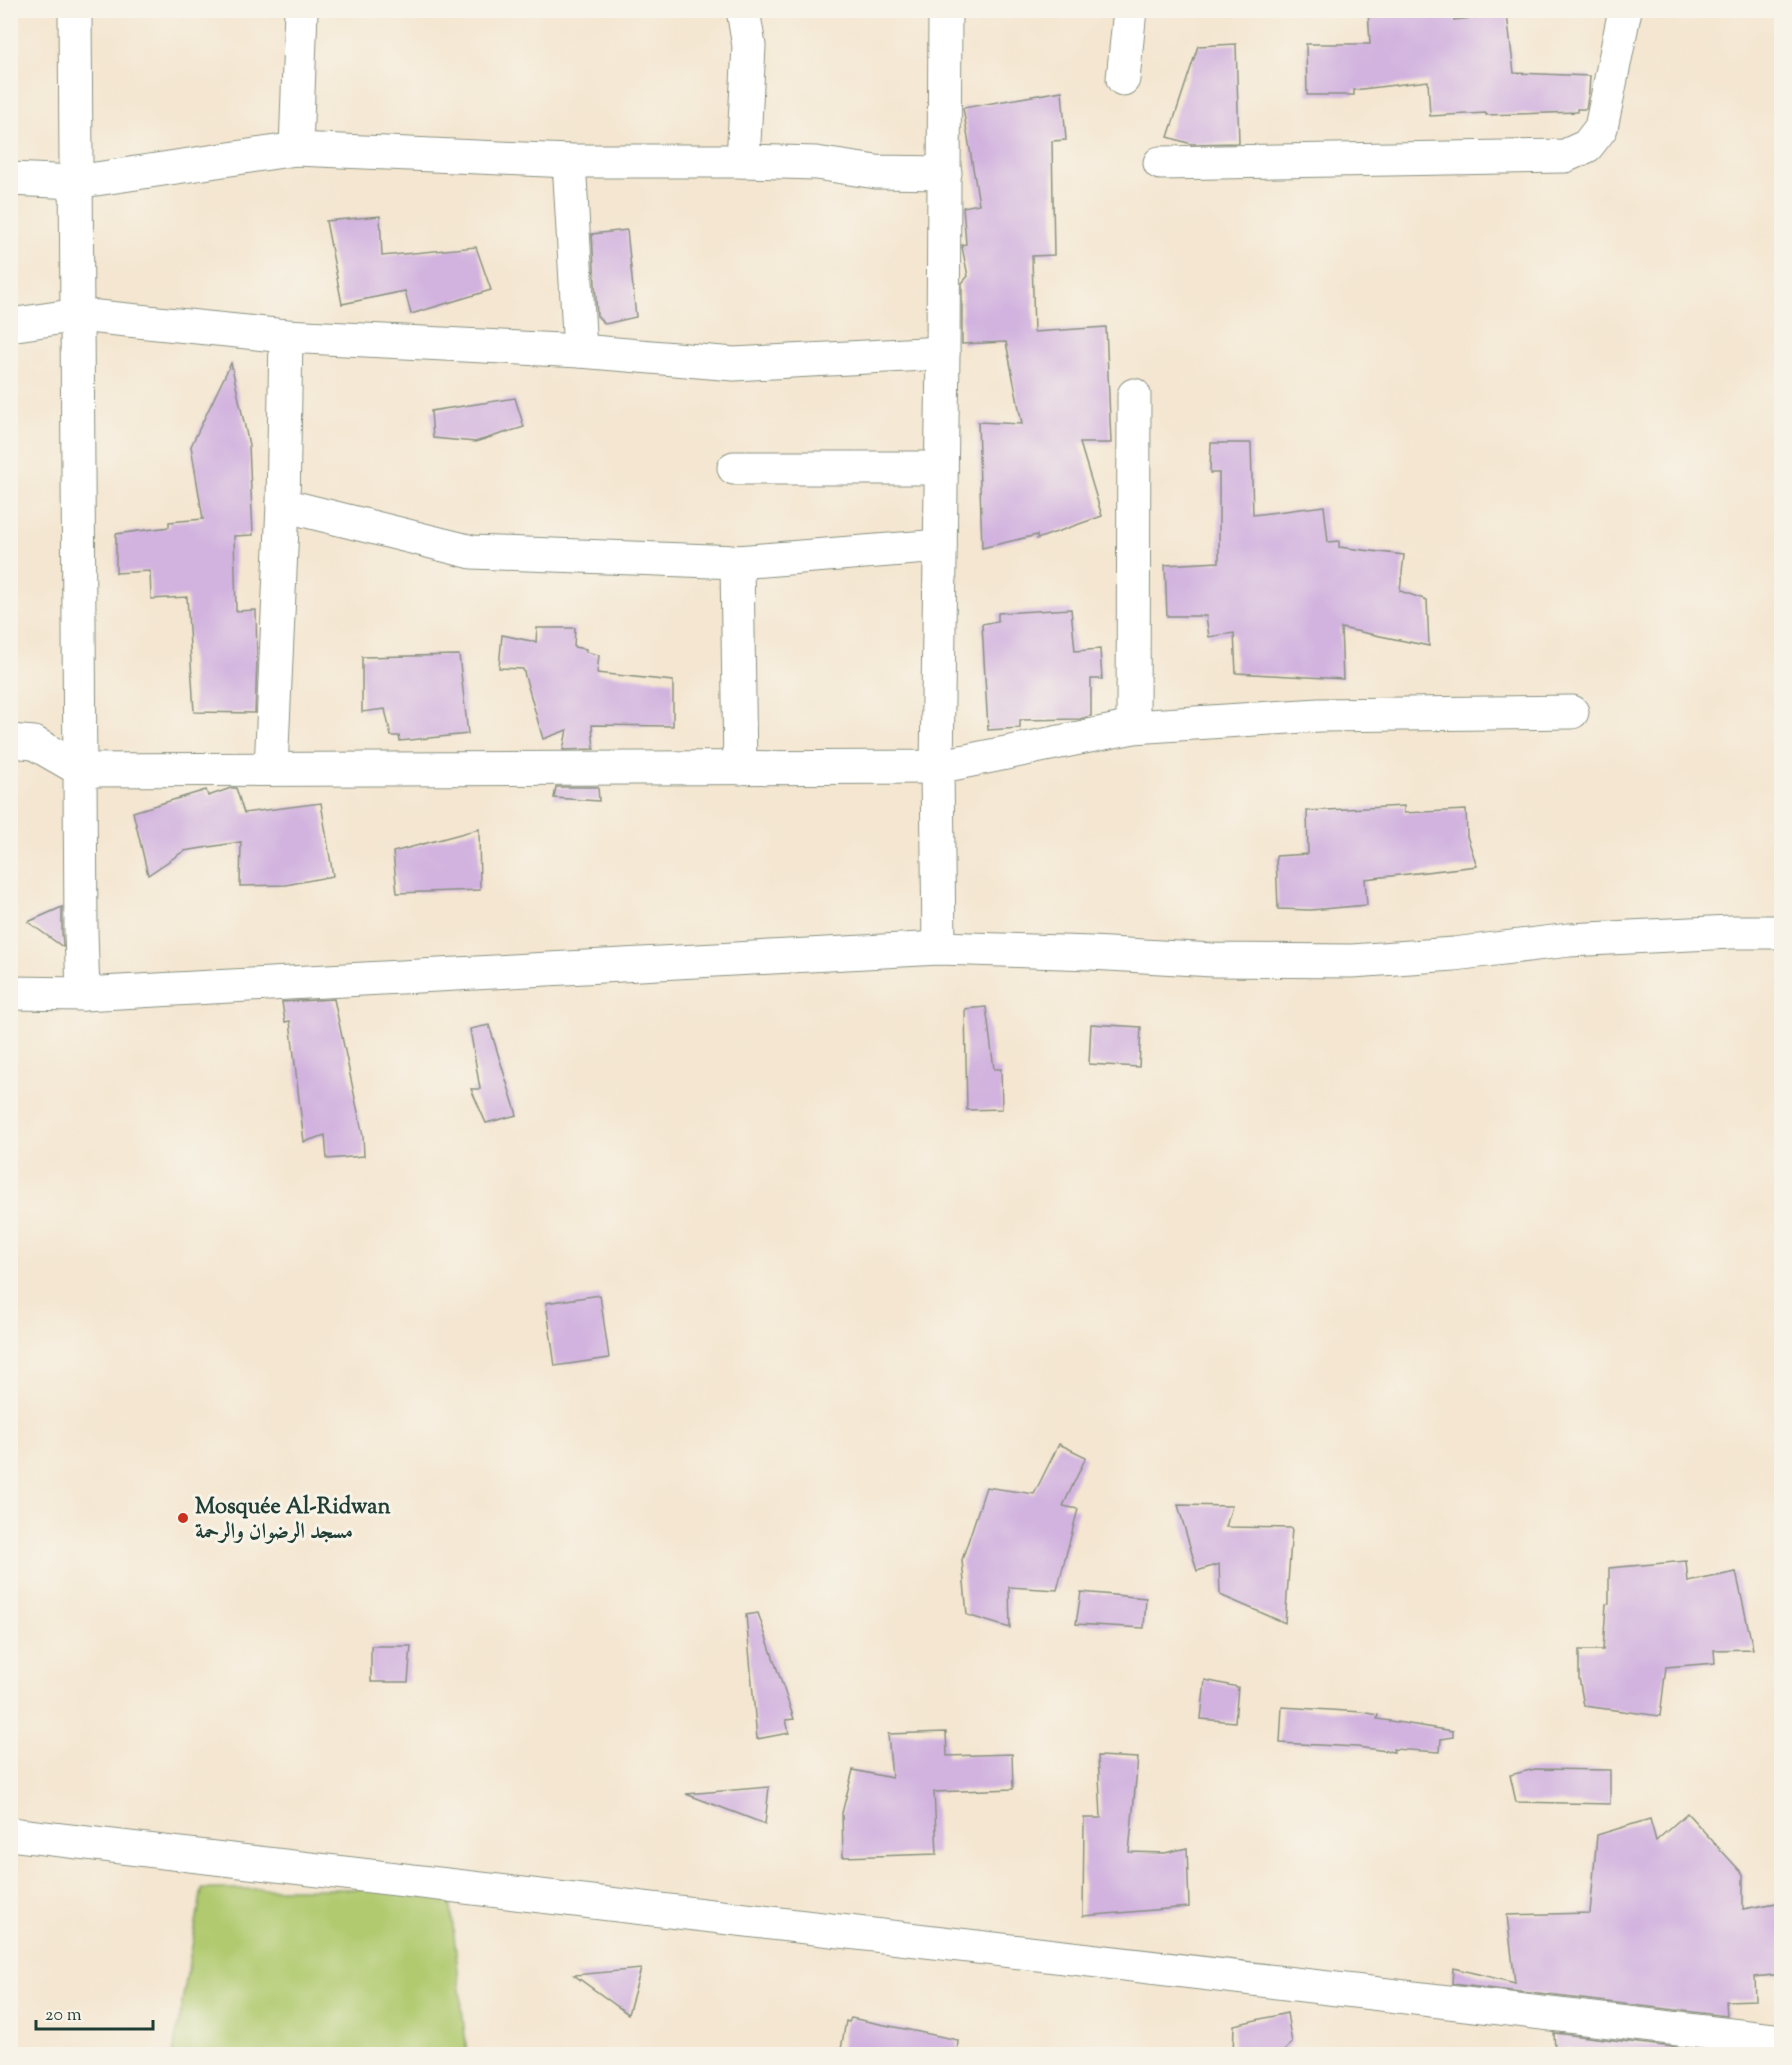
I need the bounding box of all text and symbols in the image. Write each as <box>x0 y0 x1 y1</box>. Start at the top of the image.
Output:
place label: Mosquée Al-Ridwan مسجد الرضوان والرحمة <box>195 1492 391 1549</box>
marker: Mosquée Al-Ridwan مسجد الرضوان والرحمة <box>176 1511 190 1525</box>
scale bar <box>36 1993 153 2031</box>
text: 20 m <box>45 2003 82 2029</box>

